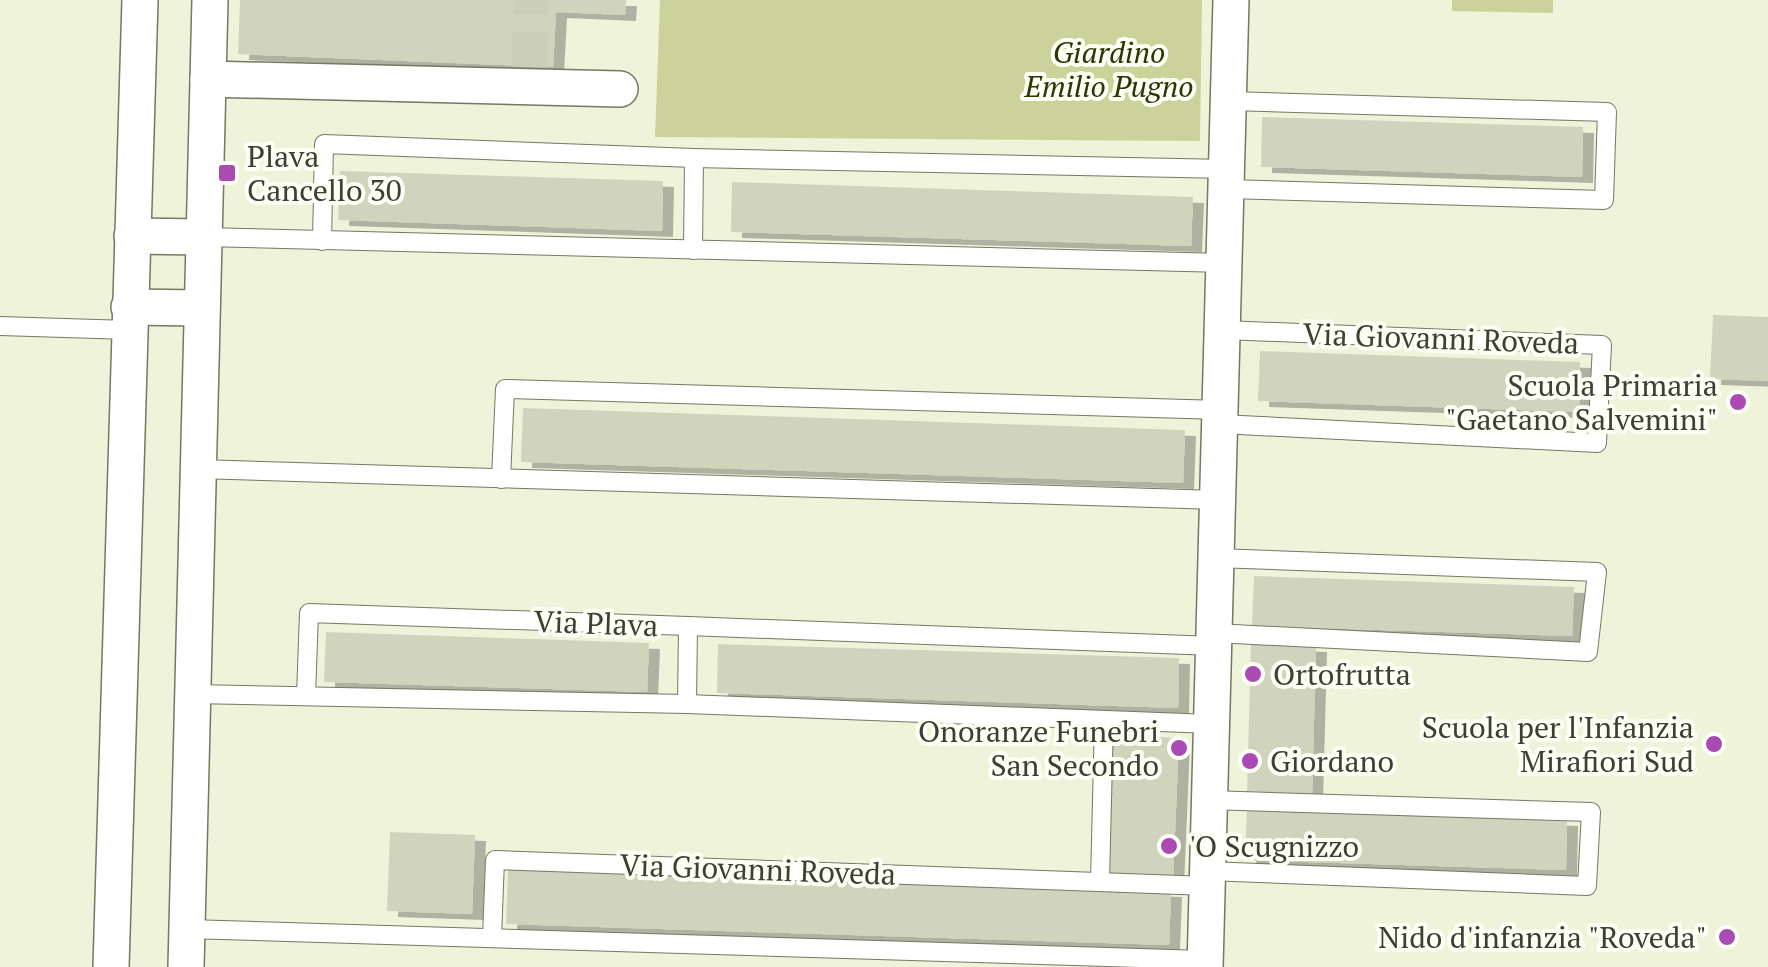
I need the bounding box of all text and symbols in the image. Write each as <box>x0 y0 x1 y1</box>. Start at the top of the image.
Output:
park label: Giardino Emilio Pugno <box>1024 32 1194 106</box>
place label: Plava Cancello 30 <box>247 136 402 210</box>
marker: Plava Cancello 30 <box>216 162 238 184</box>
street label: Via Giovanni Roveda <box>1302 313 1580 363</box>
place label: Scuola Primaria "Gaetano Salvemini" <box>1445 365 1718 439</box>
marker: Scuola Primaria "Gaetano Salvemini" <box>1727 391 1749 413</box>
street label: Via Plava <box>533 601 659 645</box>
place label: Ortofrutta <box>1273 654 1411 694</box>
marker: Ortofrutta <box>1242 663 1264 685</box>
place label: Scuola per l'Infanzia Mirafiori Sud <box>1422 707 1694 781</box>
place label: Onoranze Funebri San Secondo <box>918 711 1159 785</box>
marker: Scuola per l'Infanzia Mirafiori Sud <box>1703 733 1725 755</box>
marker: Onoranze Funebri San Secondo <box>1168 737 1190 759</box>
place label: Giordano <box>1270 741 1394 781</box>
marker: Giordano <box>1239 750 1261 772</box>
place label: 'O Scugnizzo <box>1189 826 1359 866</box>
marker: 'O Scugnizzo <box>1158 835 1180 857</box>
street label: Via Giovanni Roveda <box>619 844 897 894</box>
place label: Nido d'infanzia "Roveda" <box>1378 917 1707 957</box>
marker: Nido d'infanzia "Roveda" <box>1716 926 1738 948</box>

